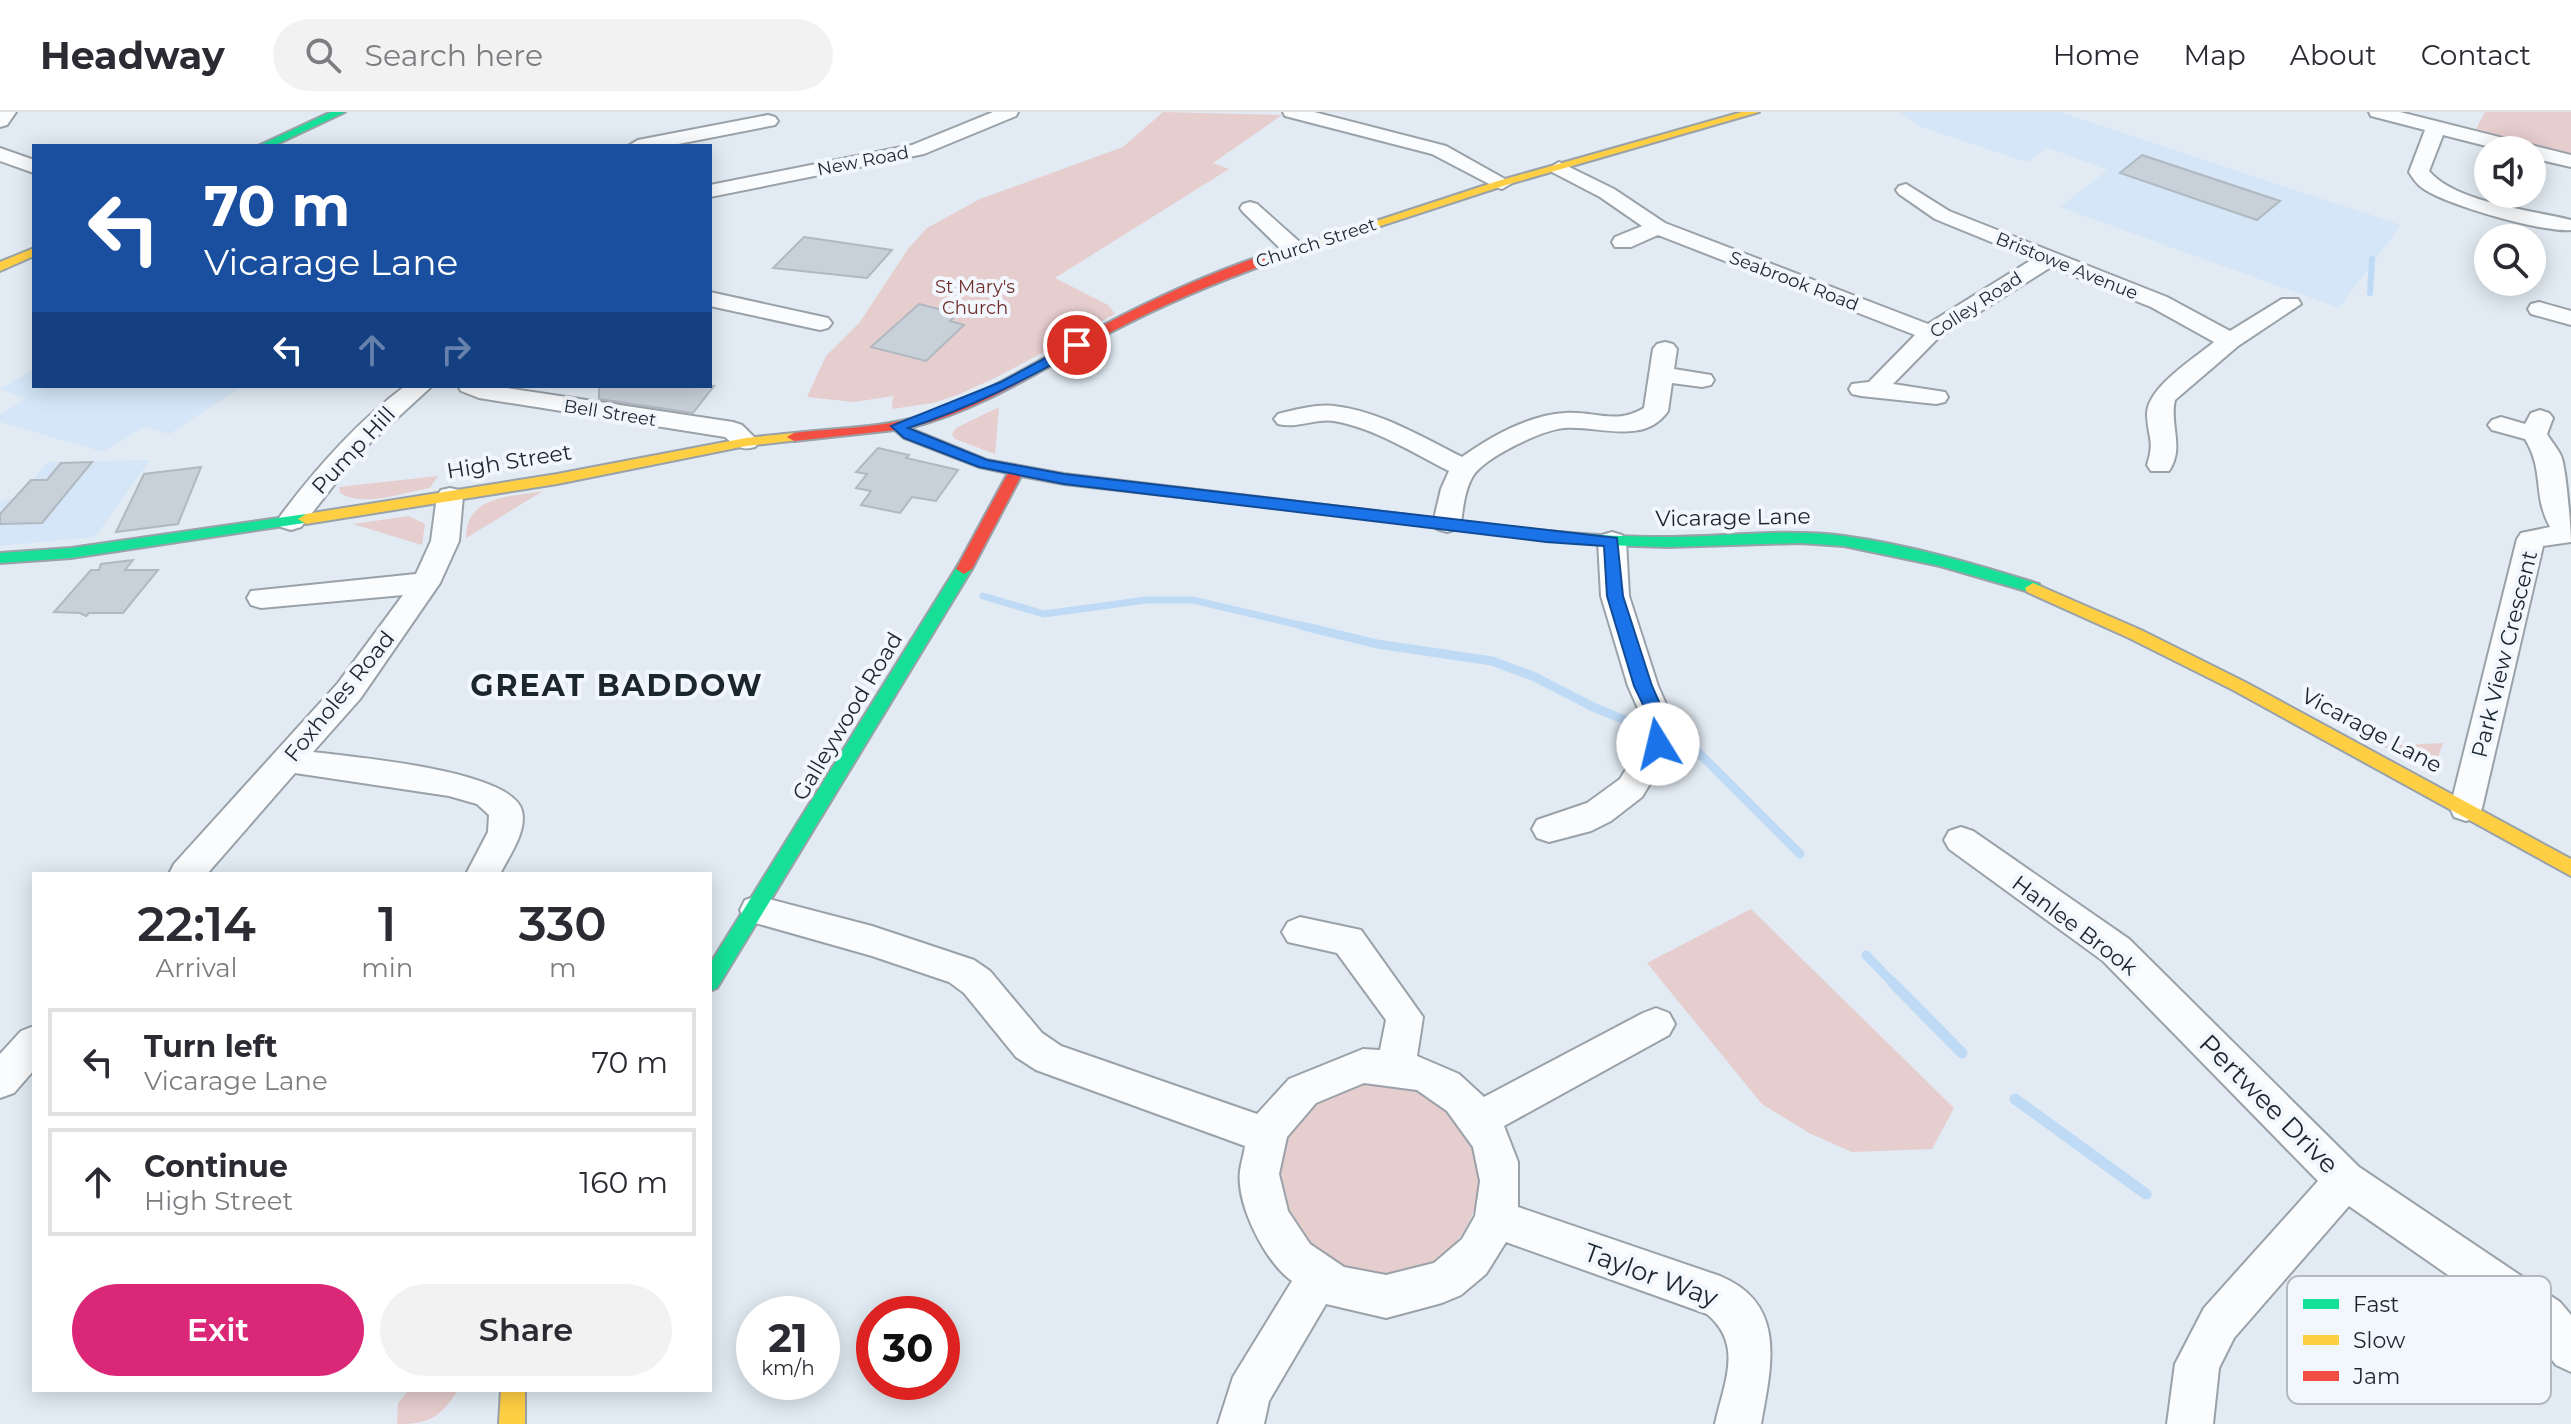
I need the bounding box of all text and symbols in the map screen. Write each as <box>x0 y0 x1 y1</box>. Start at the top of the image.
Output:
search box <box>273 19 833 91</box>
text: Headway <box>40 32 225 79</box>
icon: search <box>301 33 345 77</box>
text: Search here <box>365 37 543 74</box>
text: Home <box>2053 38 2140 72</box>
text: Map <box>2184 38 2246 72</box>
text: About <box>2290 38 2377 72</box>
text: Contact <box>2421 38 2531 72</box>
map controls <box>2474 136 2546 296</box>
button: sound <box>2474 136 2546 208</box>
street label: New Road <box>815 141 911 181</box>
text: 70 m <box>204 172 350 240</box>
icon: left <box>72 176 176 280</box>
street label: Church Street <box>1253 213 1379 273</box>
button: search <box>2474 224 2546 296</box>
street label: Bristowe Avenue <box>1993 227 2141 305</box>
text: Vicarage Lane <box>204 240 458 284</box>
street label: Seabrook Road <box>1726 246 1862 316</box>
street label: Colley Road <box>1926 267 2026 343</box>
park label: St Mary's Church <box>935 276 1015 319</box>
pin <box>1043 311 1111 379</box>
icon: arrive <box>1055 323 1099 367</box>
icon: left <box>266 328 310 372</box>
icon: ahead <box>350 328 394 372</box>
icon: right <box>434 328 478 372</box>
street label: Bell Street <box>562 395 658 431</box>
street label: Pump Hill <box>306 401 401 500</box>
street label: High Street <box>445 438 573 485</box>
street label: Vicarage Lane <box>1655 503 1811 532</box>
street label: Park View Crescent <box>2466 548 2543 760</box>
street label: Foxholes Road <box>278 625 400 767</box>
street label: Galleywood Road <box>787 627 908 805</box>
district label: GREAT BADDOW <box>470 667 764 704</box>
street label: Vicarage Lane <box>2297 682 2447 779</box>
position arrow <box>1616 702 1700 786</box>
street label: Hanlee Brook <box>2007 870 2143 982</box>
text: 22:14 <box>137 895 256 953</box>
text: 1 <box>378 895 396 953</box>
text: 330 <box>519 895 607 953</box>
text: Arrival <box>156 952 238 984</box>
text: min <box>361 952 413 984</box>
text: m <box>549 952 576 984</box>
text: Turn left <box>144 1028 277 1065</box>
street label: Pertwee Drive <box>2193 1028 2345 1180</box>
icon: left <box>76 1040 120 1084</box>
text: 70 m <box>591 1044 668 1081</box>
text: Vicarage Lane <box>144 1065 328 1097</box>
text: Continue <box>144 1148 288 1185</box>
icon: ahead <box>76 1160 120 1204</box>
text: 160 m <box>579 1164 668 1201</box>
text: High Street <box>144 1185 293 1217</box>
street label: Taylor Way <box>1580 1236 1723 1314</box>
legend <box>2287 1276 2551 1404</box>
button: Exit <box>72 1284 364 1376</box>
button: Share <box>380 1284 672 1376</box>
text: Fast <box>2353 1291 2399 1318</box>
speed limit sign: 30 <box>856 1296 960 1400</box>
text: 21 <box>768 1313 808 1362</box>
text: Slow <box>2353 1327 2406 1354</box>
text: km/h <box>761 1356 815 1380</box>
text: Jam <box>2352 1363 2400 1390</box>

